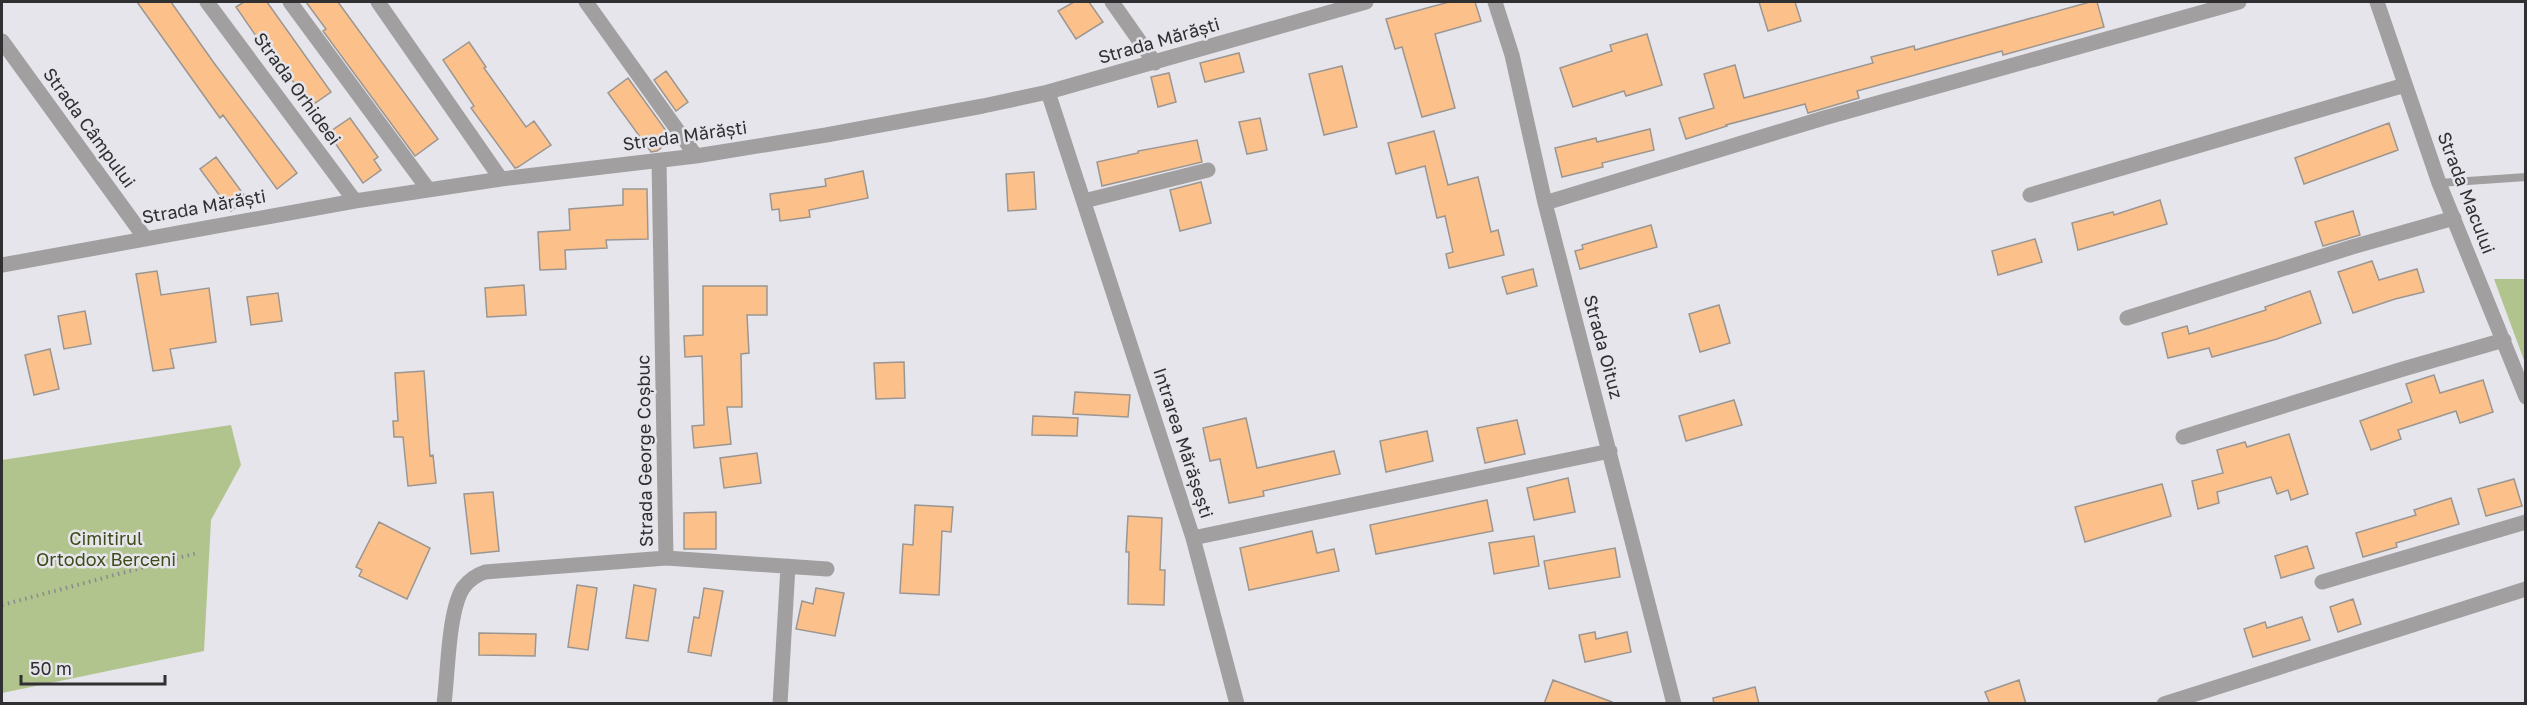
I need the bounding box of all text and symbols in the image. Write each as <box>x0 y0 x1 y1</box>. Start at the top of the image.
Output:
street label: Strada Mărăști <box>1095 12 1222 68</box>
street label: Strada Orhideei <box>249 28 346 149</box>
street label: Strada Câmpului <box>39 63 141 192</box>
street label: Strada Mărăști <box>621 115 748 155</box>
street label: Strada Macului <box>2434 129 2500 257</box>
street label: Strada Mărăști <box>140 184 267 228</box>
street label: Strada Oituz <box>1580 292 1628 401</box>
street label: Strada George Coșbuc <box>631 355 657 547</box>
street label: Intrarea Mărășești <box>1149 365 1219 521</box>
park label: Cimitirul Ortodox Berceni <box>36 527 176 570</box>
scale bar <box>21 648 165 686</box>
text: 50 m <box>30 657 72 679</box>

